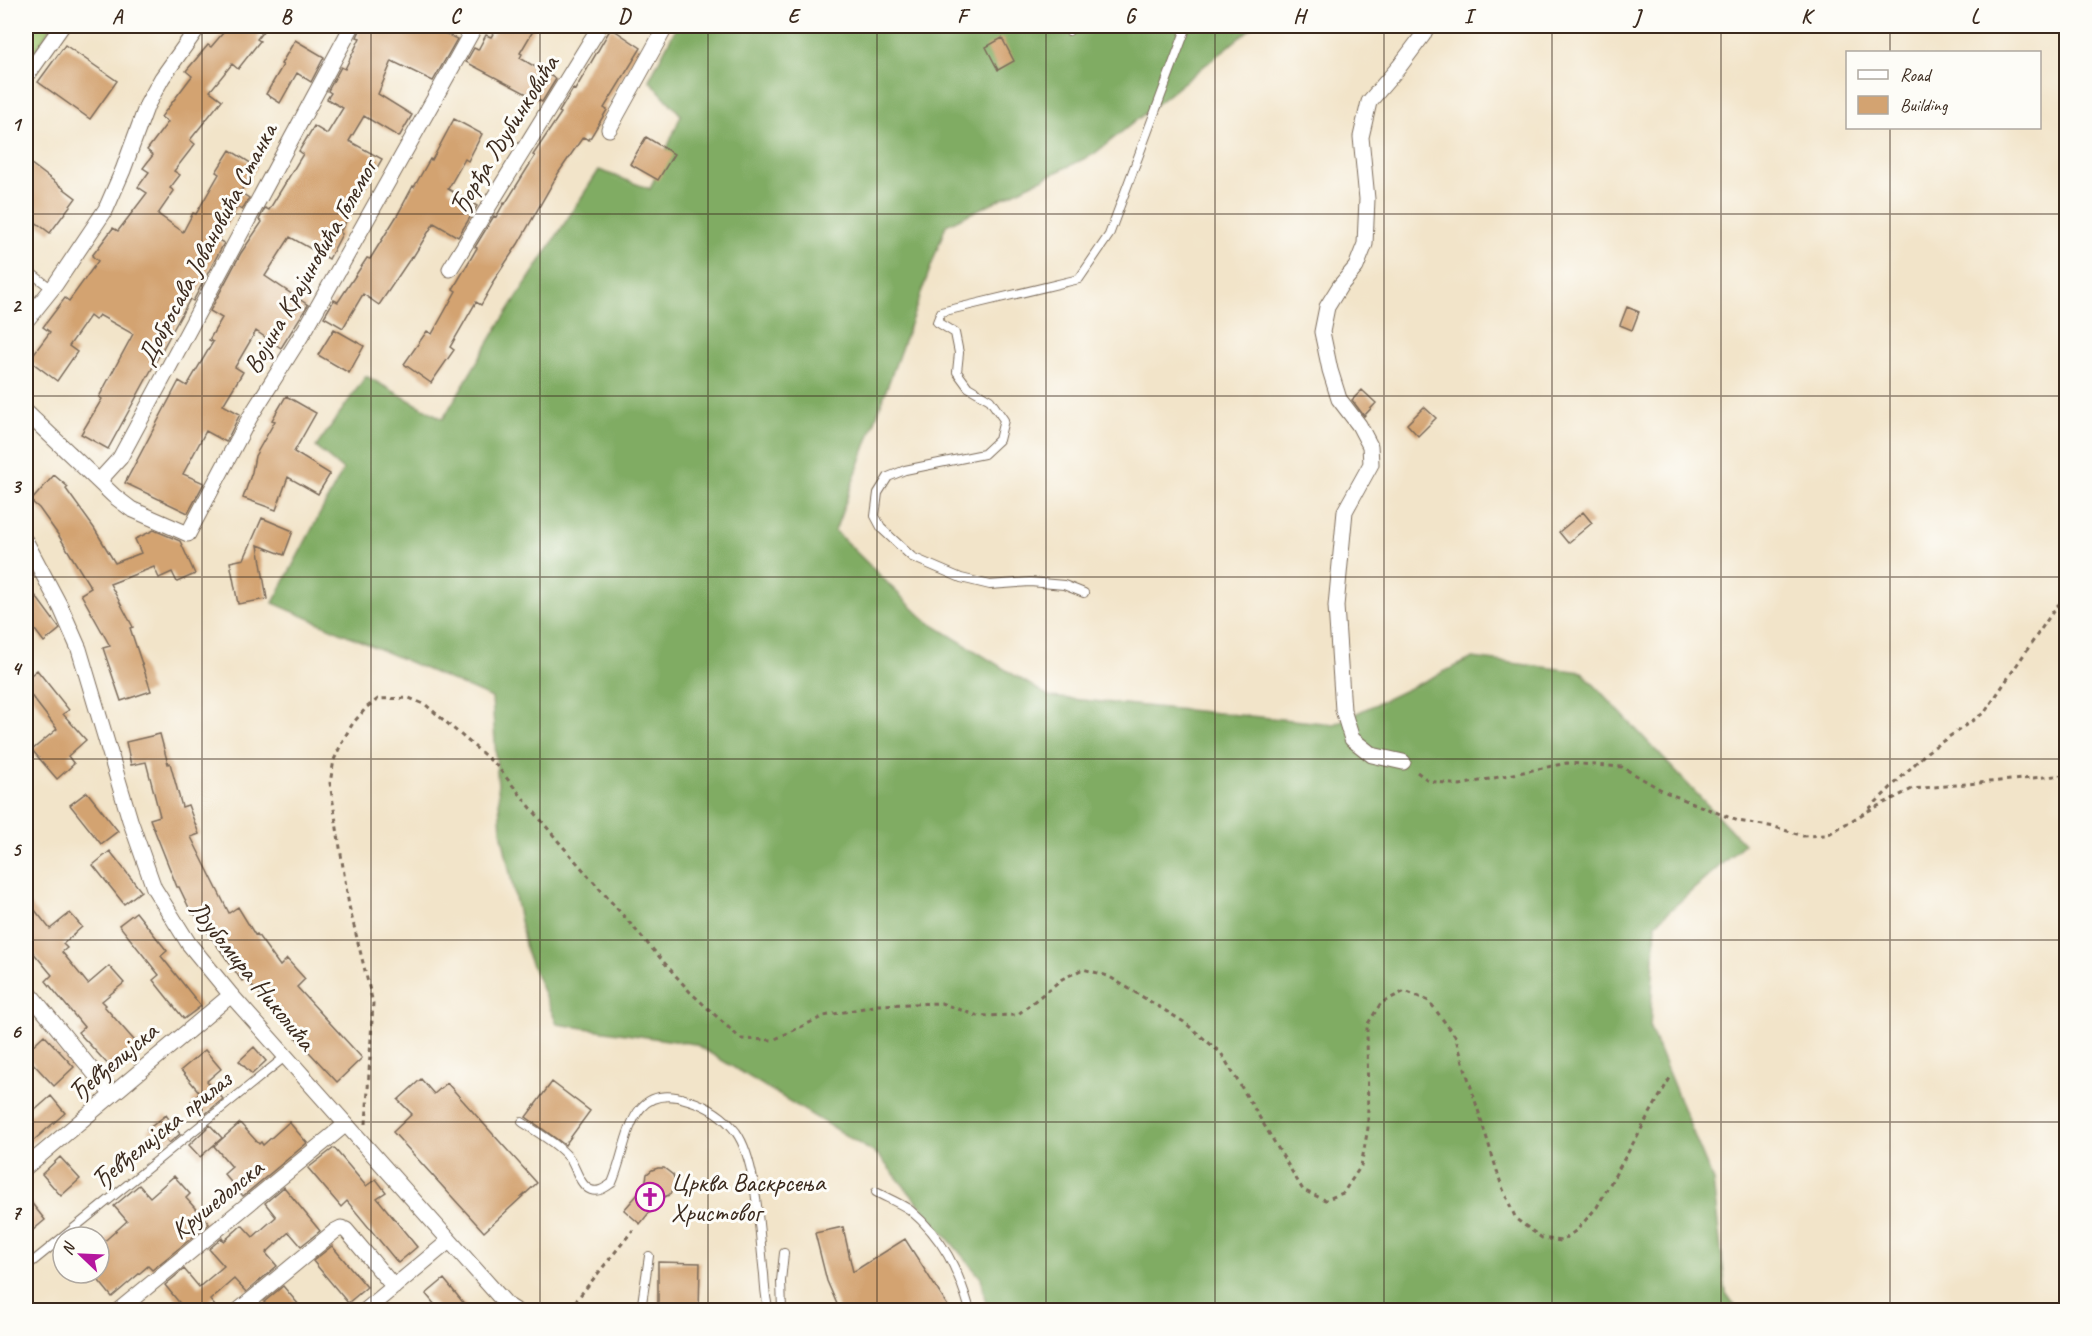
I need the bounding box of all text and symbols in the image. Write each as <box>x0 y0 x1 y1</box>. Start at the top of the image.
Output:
text: A <box>112 4 124 29</box>
text: B <box>281 4 293 29</box>
text: C <box>450 4 462 29</box>
text: D <box>618 4 632 29</box>
text: E <box>788 4 802 29</box>
text: F <box>957 4 971 29</box>
text: G <box>1125 4 1138 29</box>
text: H <box>1293 4 1308 29</box>
text: I <box>1464 4 1477 29</box>
text: J <box>1632 4 1644 29</box>
text: K <box>1801 4 1815 29</box>
text: L <box>1971 4 1981 29</box>
street label: Ђорђа Љубинковића <box>442 48 567 221</box>
legend <box>1846 51 2041 129</box>
text: Road <box>1900 64 1933 86</box>
text: Building <box>1900 94 1949 116</box>
text: 1 <box>12 112 23 137</box>
street label: Добросава Јовановића Станка <box>129 116 286 370</box>
street label: Војина Крајиновића Големог <box>235 152 386 380</box>
text: 2 <box>12 293 23 318</box>
text: 3 <box>12 474 23 499</box>
text: 4 <box>12 656 24 681</box>
text: 5 <box>12 837 23 862</box>
street label: Љубомира Николића <box>181 893 324 1058</box>
street label: Ђевђелијска <box>61 1014 166 1109</box>
text: 6 <box>11 1019 22 1044</box>
street label: Ђевђелијска прилаз <box>84 1062 240 1197</box>
street label: Крушедолска <box>164 1151 271 1246</box>
place label: Црква Васкрсења Христовог <box>671 1166 827 1229</box>
church icon: Црква Васкрсења Христовог <box>634 1181 666 1213</box>
text: 7 <box>12 1200 23 1225</box>
north arrow <box>51 1225 111 1285</box>
text: N <box>57 1238 80 1258</box>

